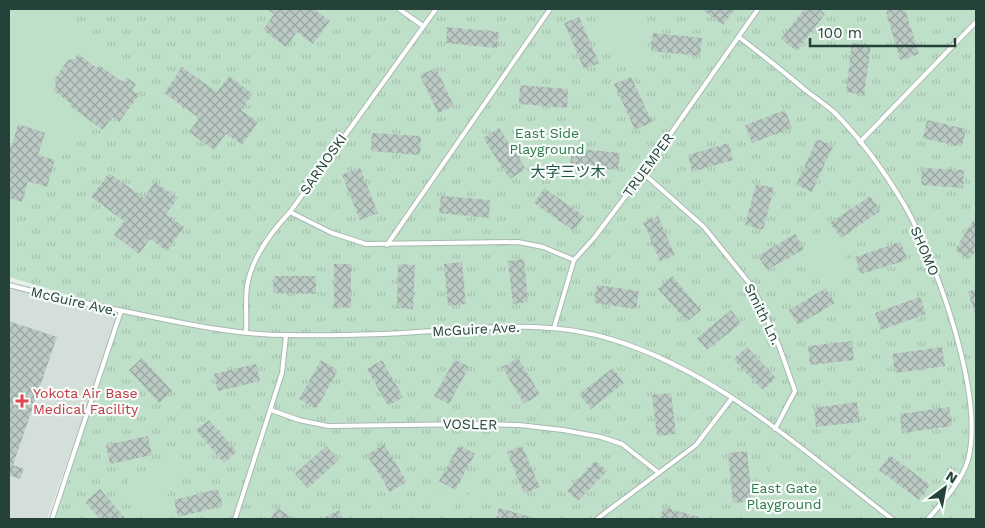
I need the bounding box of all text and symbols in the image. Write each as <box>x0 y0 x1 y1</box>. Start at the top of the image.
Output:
scale bar <box>810 15 955 47</box>
text: 100 m <box>818 24 862 42</box>
park label: East Side Playground <box>510 125 584 157</box>
street label: TRUEMPER <box>619 130 677 200</box>
street label: SARNOSKI <box>296 131 350 197</box>
district label: 大字三ツ木 <box>530 163 606 181</box>
street label: SHOMO <box>907 224 943 278</box>
street label: Smith Ln. <box>741 281 785 347</box>
street label: McGuire Ave. <box>29 283 119 319</box>
street label: McGuire Ave. <box>432 319 520 339</box>
place label: Yokota Air Base Medical Facility <box>33 385 139 417</box>
marker: Yokota Air Base Medical Facility <box>15 394 29 408</box>
street label: VOSLER <box>442 416 498 432</box>
north arrow <box>920 463 970 513</box>
text: N <box>943 467 961 487</box>
park label: East Gate Playground <box>747 480 821 512</box>

